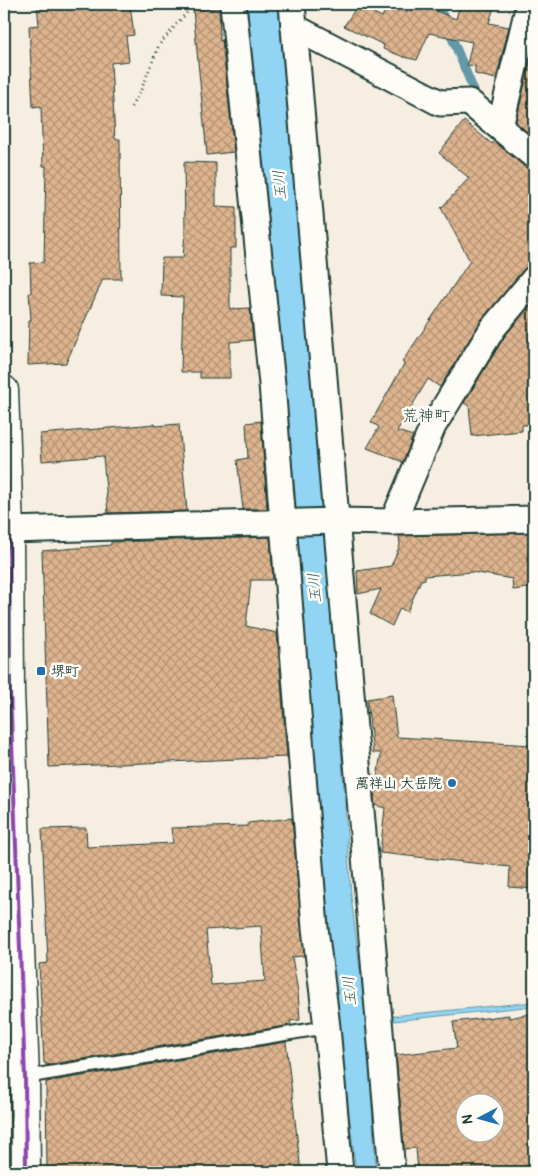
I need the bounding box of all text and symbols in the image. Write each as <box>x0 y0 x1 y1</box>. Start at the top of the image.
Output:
water label: 玉川 <box>269 169 291 201</box>
district label: 荒神町 <box>402 406 450 426</box>
water label: 玉川 <box>304 572 326 604</box>
place label: 堺町 <box>51 663 79 680</box>
marker: 堺町 <box>35 665 47 677</box>
place label: 萬祥山 大岳院 <box>355 775 442 792</box>
marker: 萬祥山 大岳院 <box>446 777 458 789</box>
water label: 玉川 <box>339 975 361 1007</box>
north arrow <box>456 1094 506 1144</box>
text: N <box>459 1114 477 1125</box>

